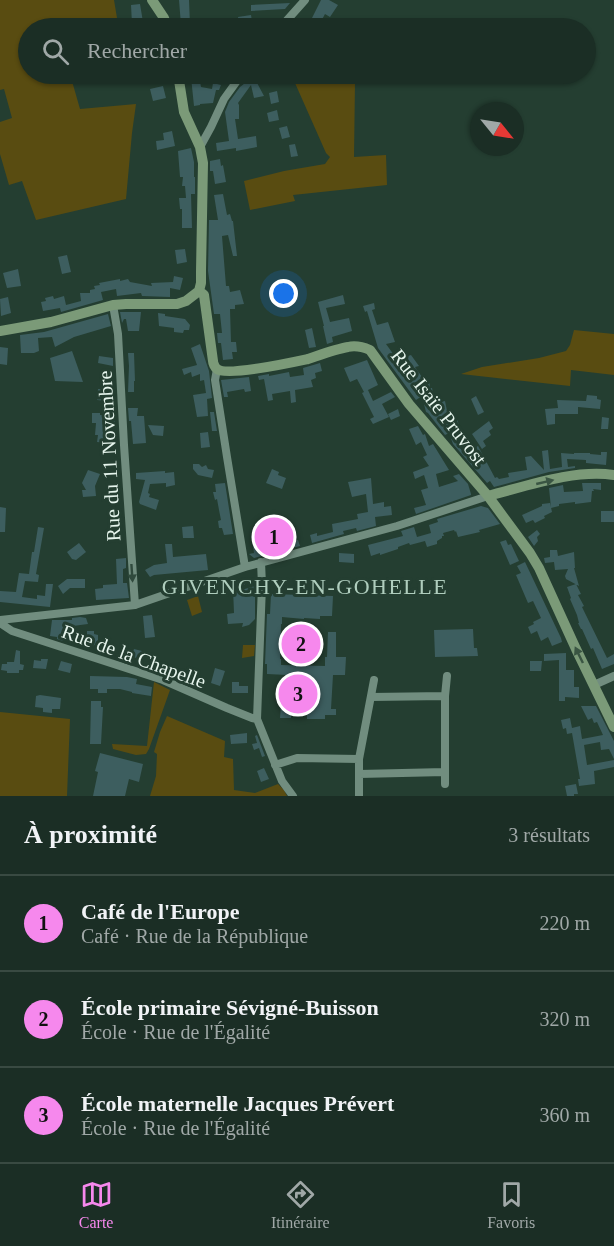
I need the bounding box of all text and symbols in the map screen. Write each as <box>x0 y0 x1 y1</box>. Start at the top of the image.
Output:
search box <box>18 18 596 84</box>
icon: search <box>39 35 72 68</box>
text: Rechercher <box>87 38 187 63</box>
north arrow <box>470 102 524 156</box>
your location <box>269 279 298 308</box>
street label: Rue Isaïe Pruvost <box>387 345 491 470</box>
street label: Rue du 11 Novembre <box>94 370 124 542</box>
one-way arrow <box>535 476 554 486</box>
pin: 1 <box>254 514 294 560</box>
one-way arrow <box>128 563 137 582</box>
district label: GIVENCHY-EN-GOHELLE <box>162 574 448 599</box>
street label: Rue de la Chapelle <box>59 620 209 693</box>
pin: 2 <box>282 622 320 666</box>
one-way arrow <box>574 647 583 664</box>
pin: 3 <box>278 672 318 716</box>
text: À proximité <box>24 820 157 849</box>
text: 3 résultats <box>508 824 590 846</box>
text: Café de l'Europe <box>81 899 239 924</box>
text: 1 <box>39 912 49 934</box>
text: 220 m <box>539 912 590 934</box>
text: Café · Rue de la République <box>81 925 308 947</box>
text: École primaire Sévigné-Buisson <box>81 995 379 1020</box>
text: 2 <box>39 1008 49 1030</box>
text: 320 m <box>539 1008 590 1030</box>
text: École · Rue de l'Égalité <box>81 1021 270 1043</box>
text: École maternelle Jacques Prévert <box>81 1091 394 1116</box>
text: 3 <box>39 1104 49 1126</box>
text: 360 m <box>539 1104 590 1126</box>
text: École · Rue de l'Égalité <box>81 1117 270 1139</box>
tab: Carte <box>79 1178 113 1232</box>
tab: Itinéraire <box>271 1178 330 1232</box>
tab: Favoris <box>487 1178 535 1232</box>

